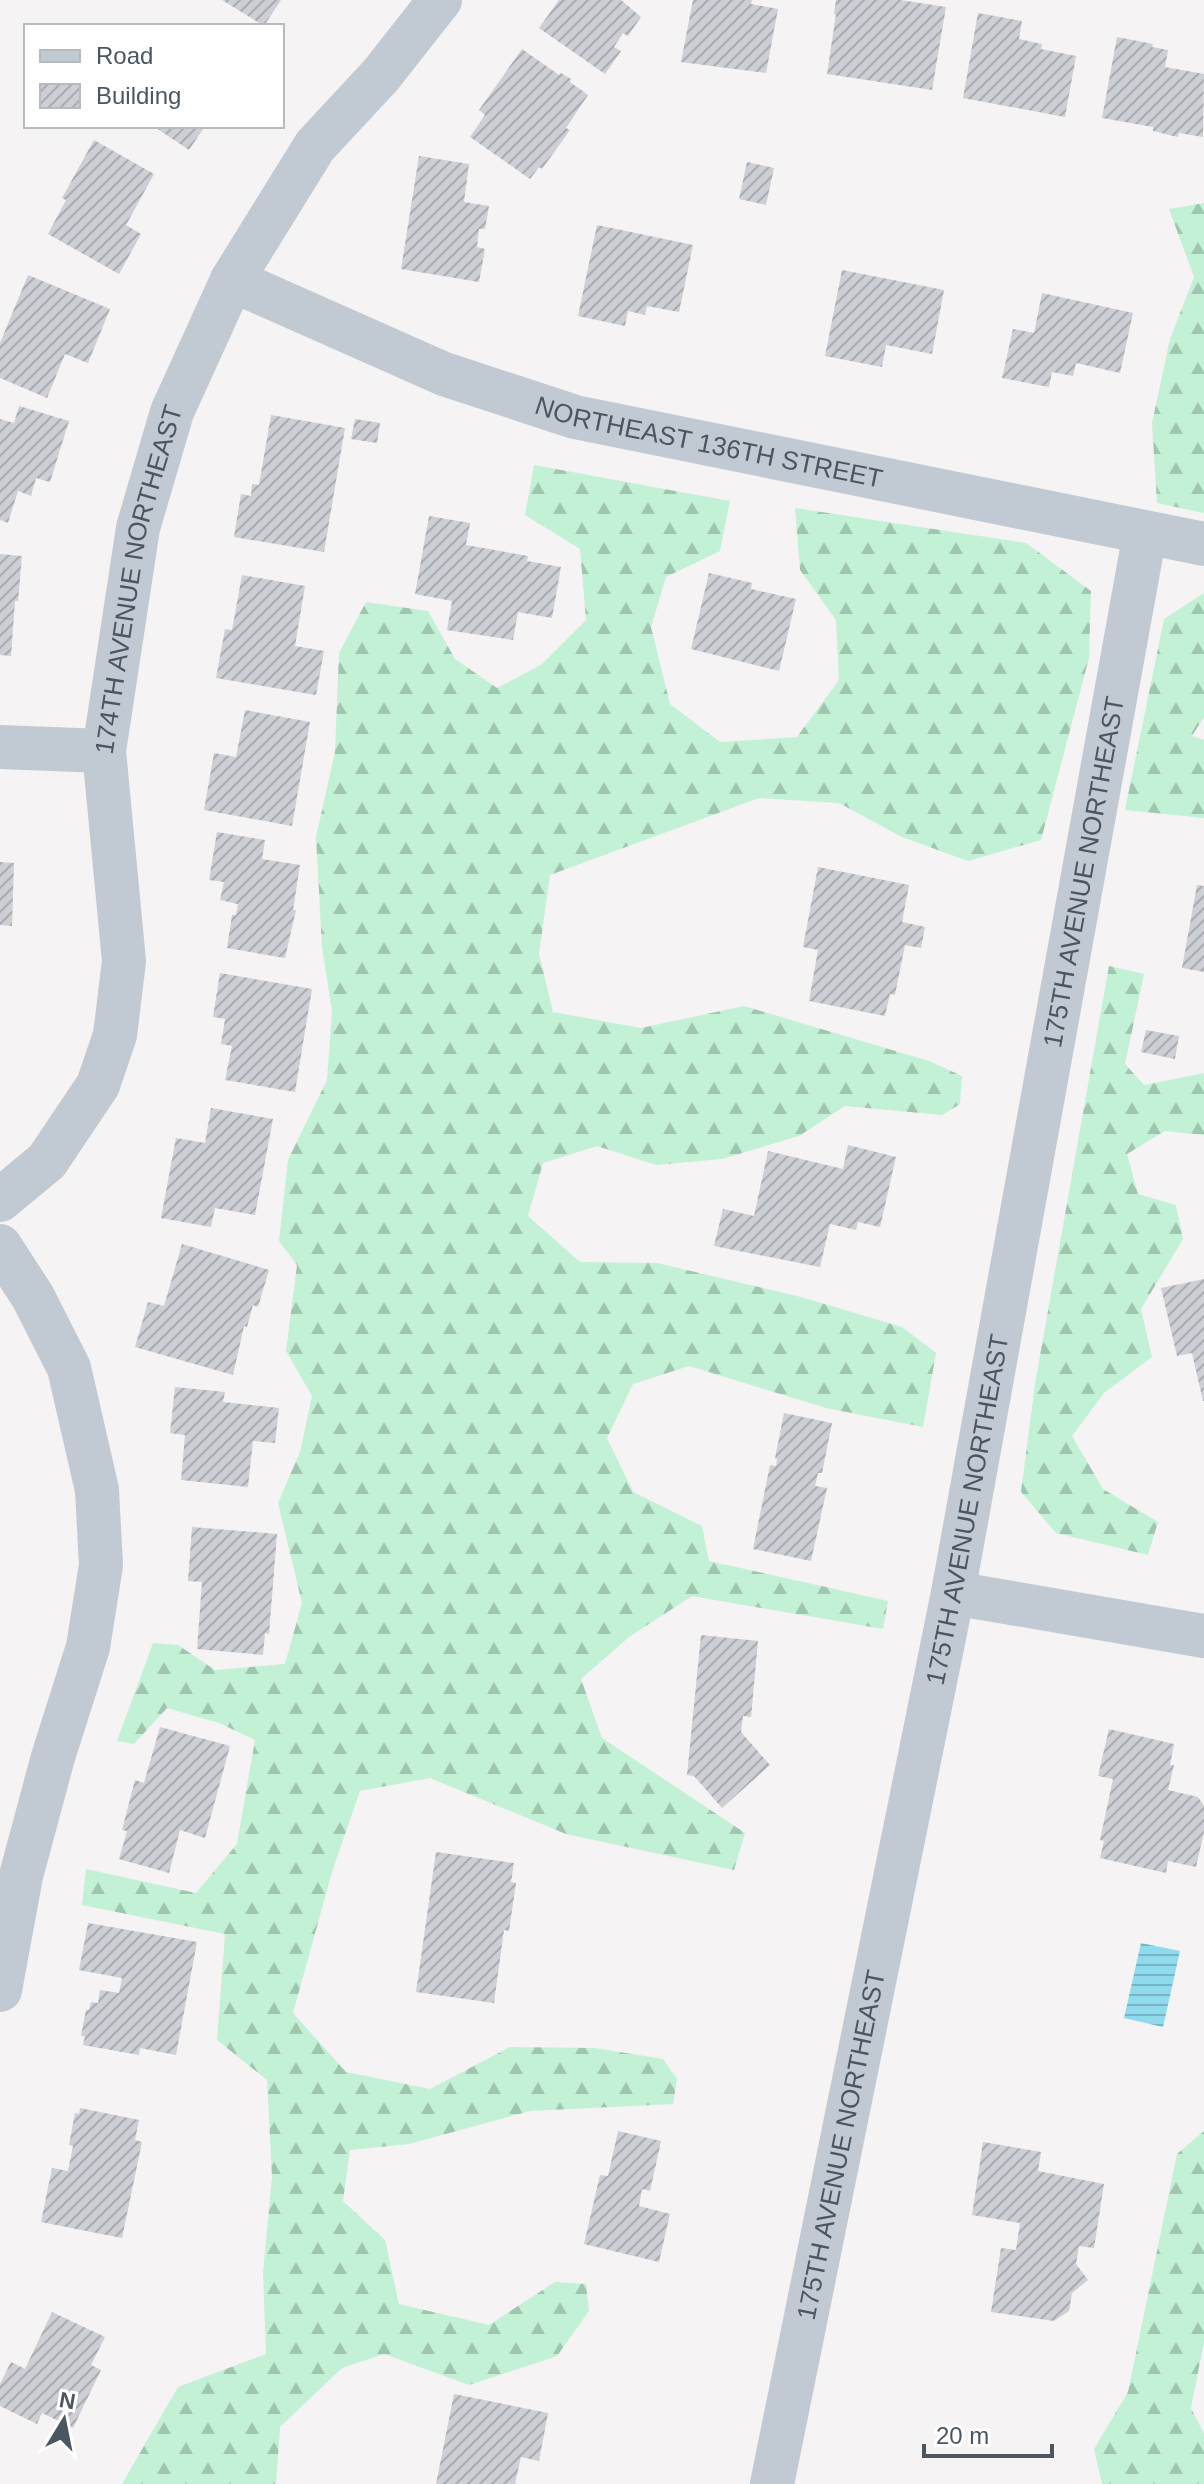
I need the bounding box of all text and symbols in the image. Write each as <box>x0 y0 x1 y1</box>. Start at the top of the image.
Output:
legend <box>24 24 284 128</box>
text: Road <box>96 42 153 69</box>
text: Building <box>96 82 181 109</box>
street label: NORTHEAST 136TH STREET <box>531 390 885 494</box>
street label: 174TH AVENUE NORTHEAST <box>89 401 188 756</box>
street label: 175TH AVENUE NORTHEAST <box>1037 694 1130 1050</box>
street label: 175TH AVENUE NORTHEAST <box>920 1332 1015 1687</box>
street label: 175TH AVENUE NORTHEAST <box>791 1967 891 2322</box>
north arrow <box>24 2380 104 2460</box>
text: N <box>57 2387 77 2414</box>
scale bar <box>924 2408 1052 2458</box>
text: 20 m <box>936 2422 989 2449</box>

